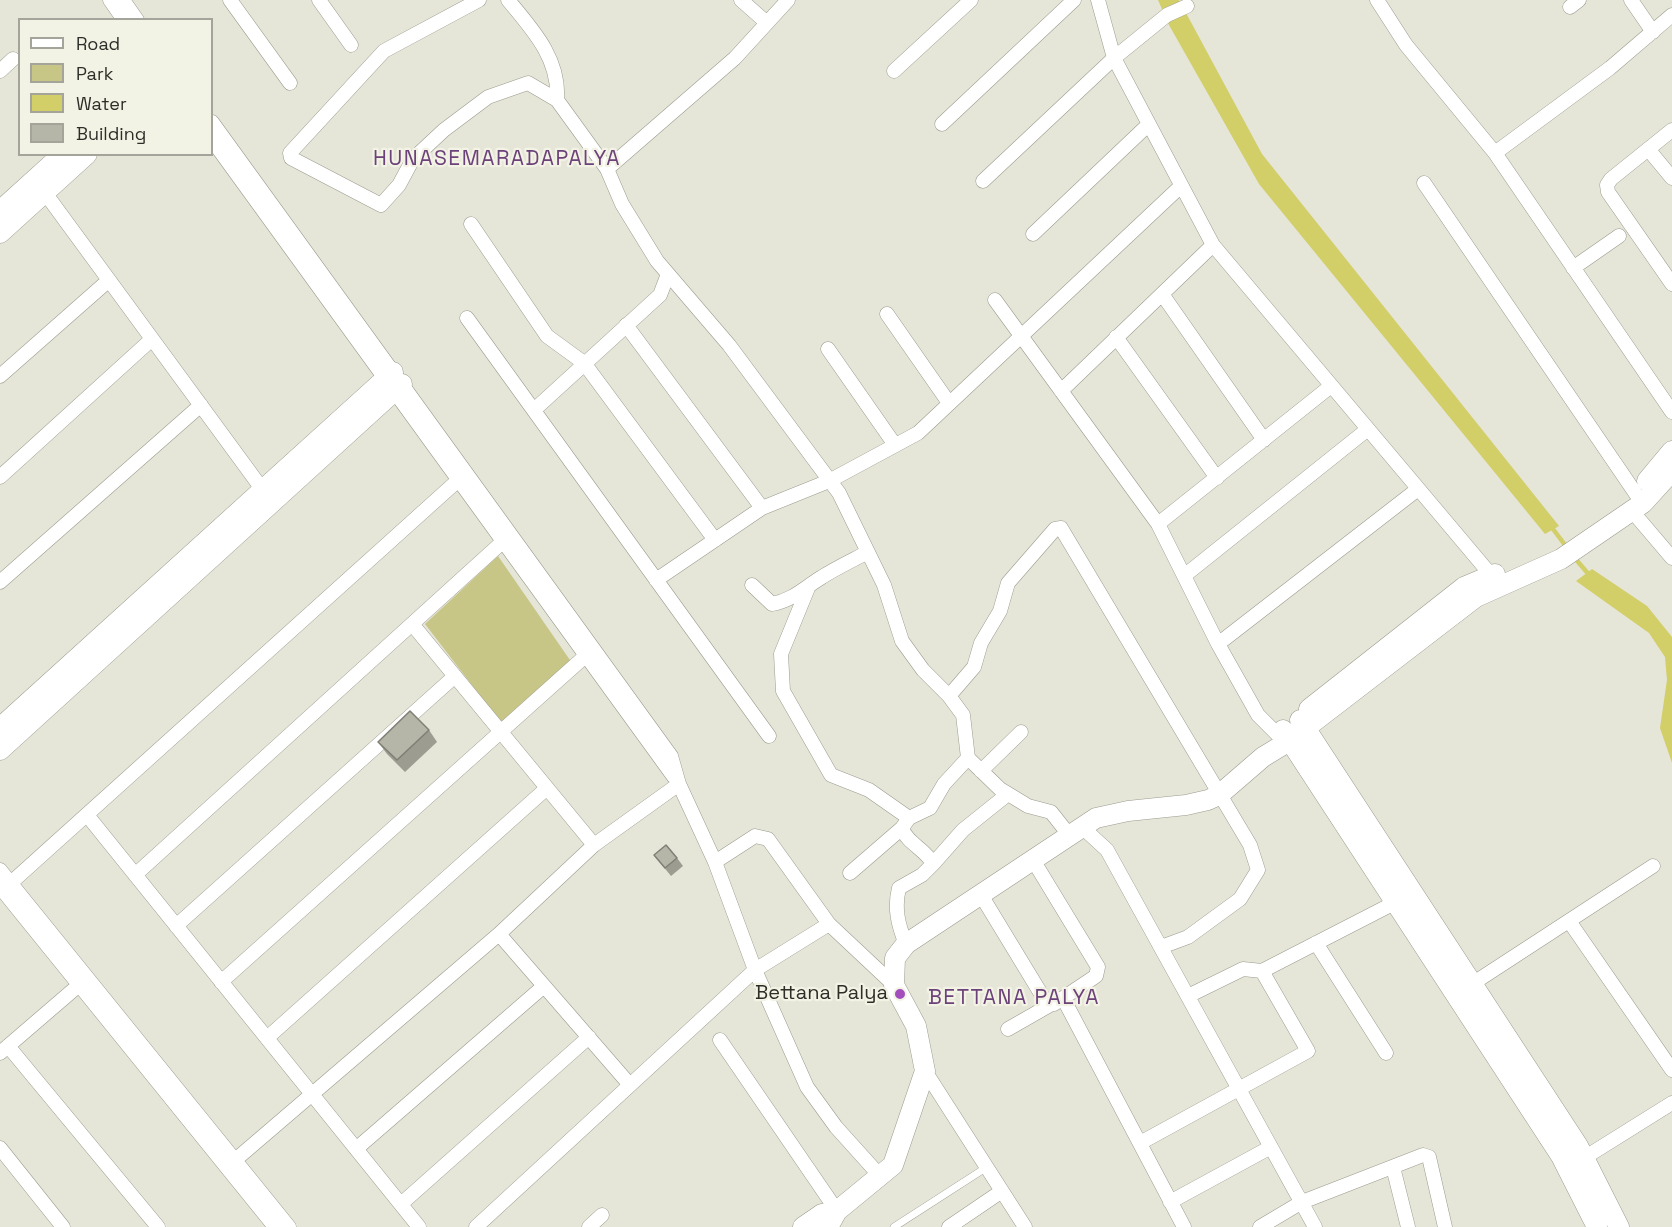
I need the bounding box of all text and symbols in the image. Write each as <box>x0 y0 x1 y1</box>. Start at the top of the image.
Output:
legend <box>18 18 213 156</box>
text: Road <box>76 32 120 55</box>
text: Park <box>76 62 113 85</box>
text: Water <box>76 92 127 115</box>
text: Building <box>76 122 146 145</box>
district label: HUNASEMARADAPALYA <box>373 146 621 172</box>
place label: Bettana Palya <box>755 982 888 1006</box>
district label: BETTANA PALYA <box>928 985 1100 1011</box>
marker: Bettana Palya <box>893 987 907 1001</box>

